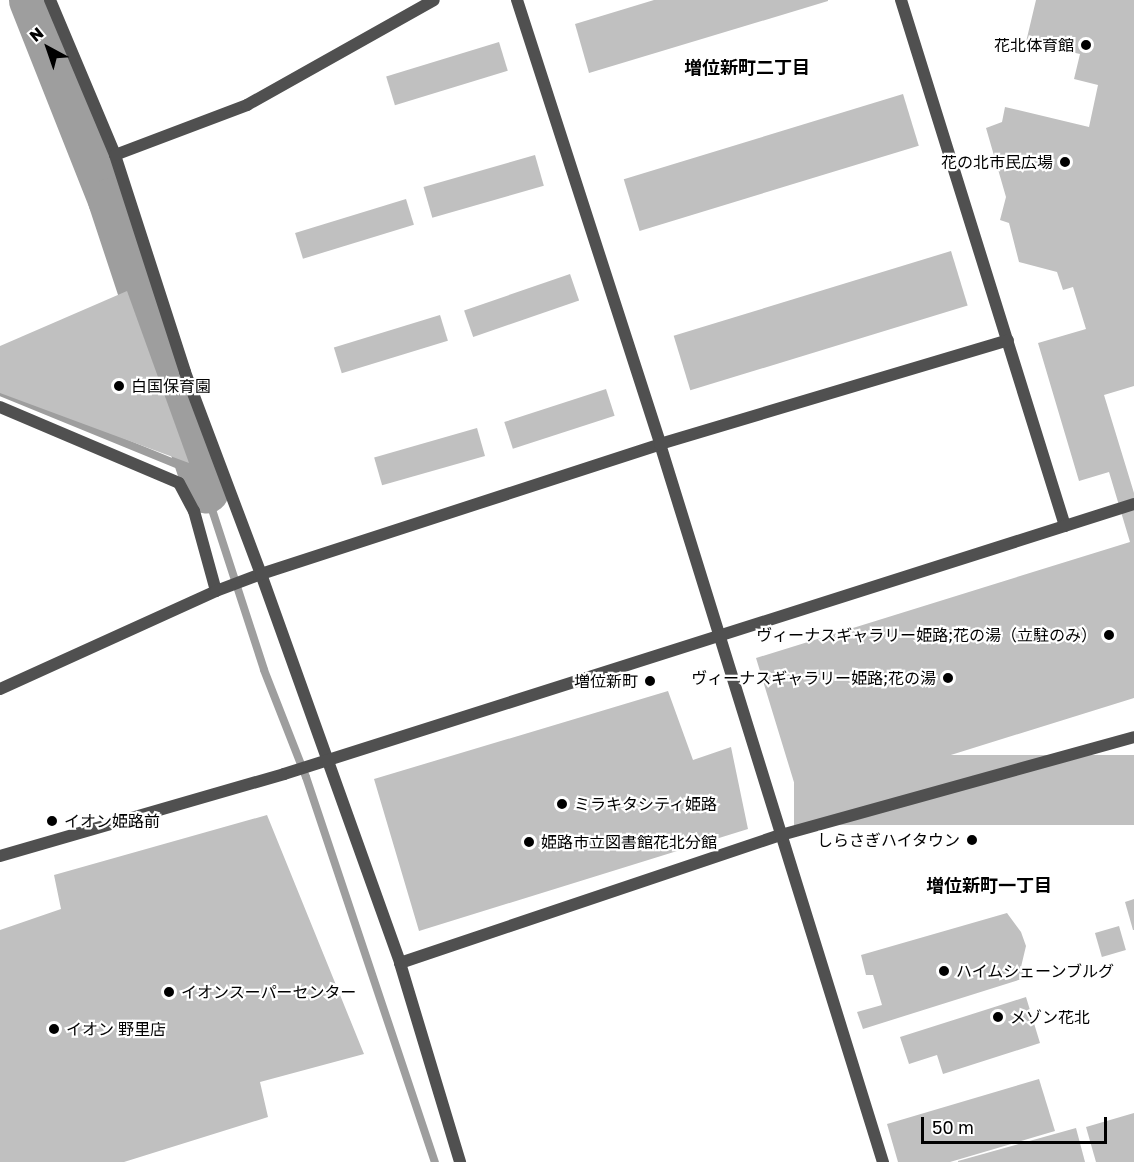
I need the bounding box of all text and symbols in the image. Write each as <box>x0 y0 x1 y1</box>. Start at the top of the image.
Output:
north arrow <box>18 18 78 78</box>
text: N <box>25 23 48 46</box>
place label: 花北体育館 <box>994 35 1074 55</box>
marker: 花北体育館 <box>1079 38 1093 52</box>
district label: 増位新町二丁目 <box>684 56 810 78</box>
place label: 花の北市民広場 <box>941 152 1053 172</box>
marker: 花の北市民広場 <box>1058 155 1072 169</box>
place label: 白国保育園 <box>131 376 211 396</box>
marker: 白国保育園 <box>112 379 126 393</box>
place label: ヴィーナスギャラリー姫路;花の湯（立駐のみ） <box>756 625 1097 645</box>
marker: ヴィーナスギャラリー姫路;花の湯（立駐のみ） <box>1102 628 1116 642</box>
place label: ヴィーナスギャラリー姫路;花の湯 <box>691 668 936 688</box>
place label: 増位新町 <box>574 671 638 691</box>
marker: ヴィーナスギャラリー姫路;花の湯 <box>941 671 955 685</box>
marker: 増位新町 <box>643 674 657 688</box>
place label: ミラキタシティ姫路 <box>574 794 718 814</box>
marker: ミラキタシティ姫路 <box>555 797 569 811</box>
place label: イオン姫路前 <box>64 811 160 831</box>
marker: イオン姫路前 <box>45 814 59 828</box>
place label: しらさぎハイタウン <box>816 830 960 850</box>
place label: 姫路市立図書館花北分館 <box>541 832 717 852</box>
marker: しらさぎハイタウン <box>965 833 979 847</box>
marker: 姫路市立図書館花北分館 <box>522 835 536 849</box>
district label: 増位新町一丁目 <box>926 874 1052 896</box>
place label: ハイムシェーンブルグ <box>956 961 1116 981</box>
marker: ハイムシェーンブルグ <box>937 964 951 978</box>
place label: イオンスーパーセンター <box>181 982 357 1002</box>
marker: イオンスーパーセンター <box>162 985 176 999</box>
place label: メゾン花北 <box>1010 1007 1090 1027</box>
marker: メゾン花北 <box>991 1010 1005 1024</box>
place label: イオン 野里店 <box>66 1019 166 1039</box>
marker: イオン 野里店 <box>47 1022 61 1036</box>
scale bar <box>924 1105 1110 1143</box>
text: 50 m <box>932 1116 974 1138</box>

